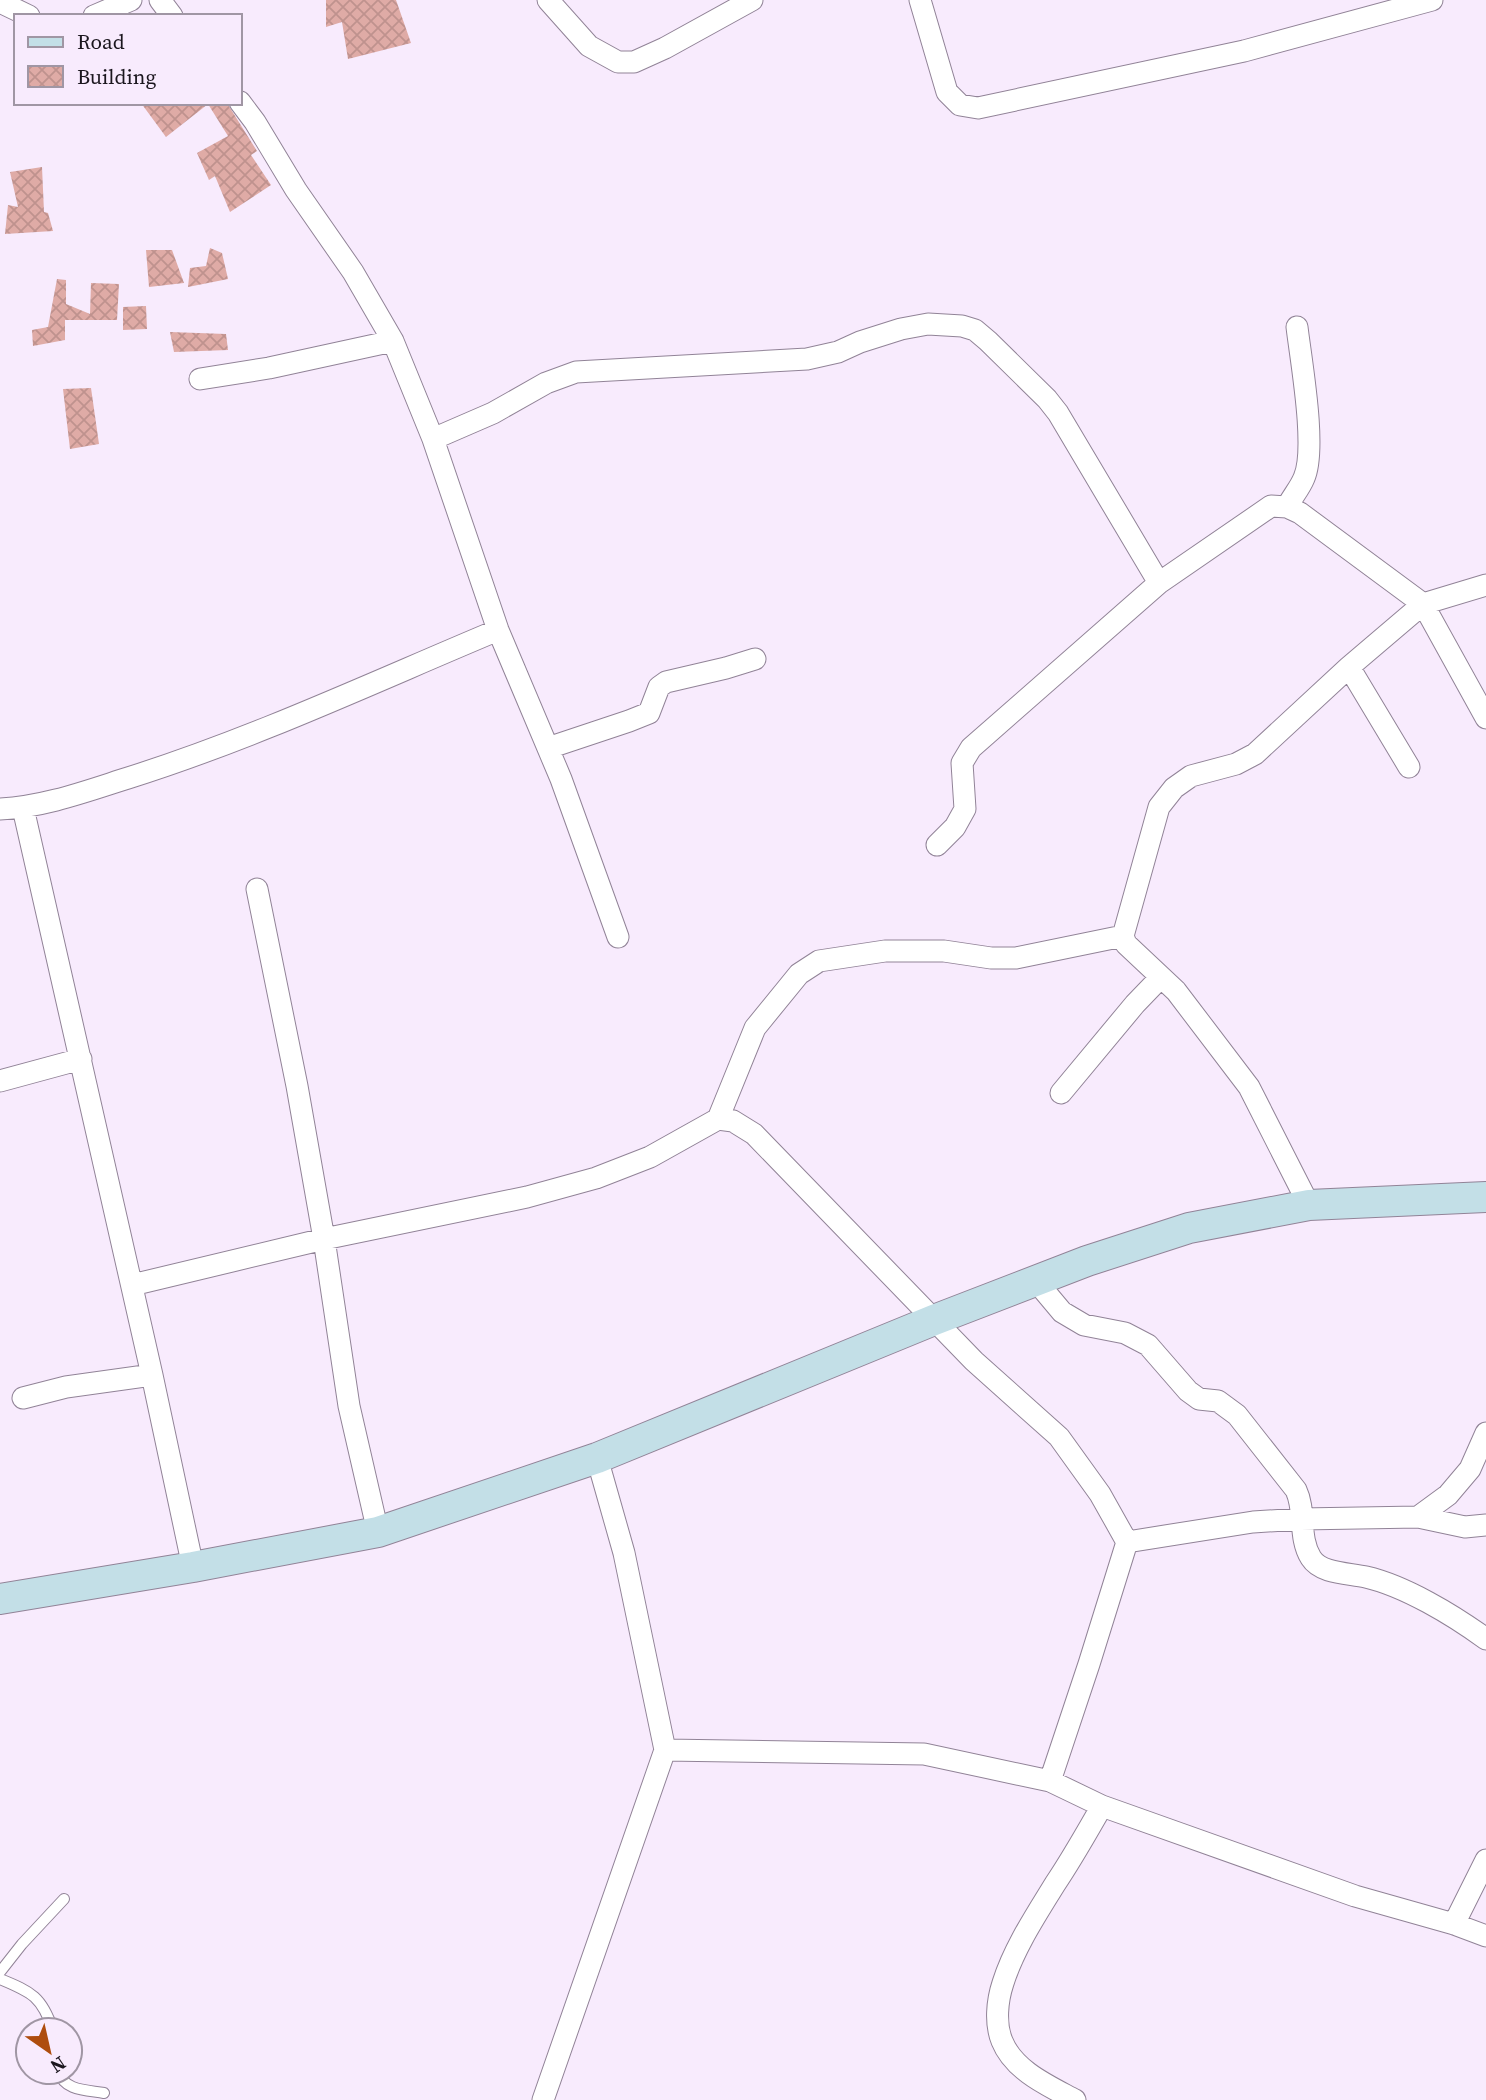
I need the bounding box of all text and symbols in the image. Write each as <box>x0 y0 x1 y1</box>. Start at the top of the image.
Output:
legend <box>14 14 242 105</box>
text: Road <box>77 27 125 56</box>
text: Building <box>77 62 156 91</box>
north arrow <box>14 2016 84 2086</box>
text: N <box>45 2050 72 2080</box>

